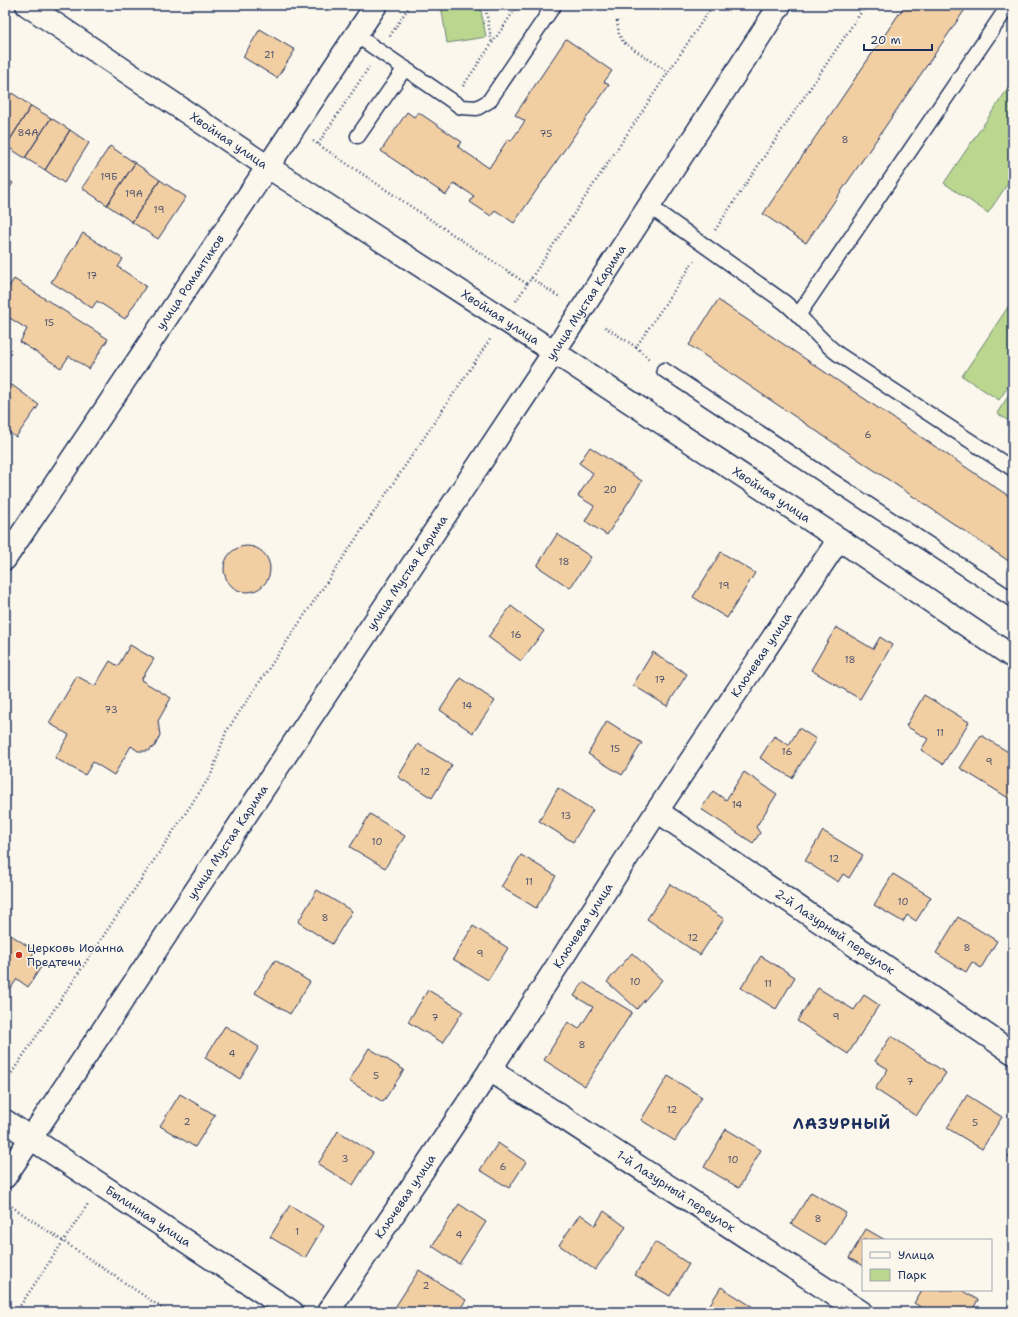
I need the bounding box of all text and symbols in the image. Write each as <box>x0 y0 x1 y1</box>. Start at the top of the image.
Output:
scale bar <box>864 26 932 52</box>
text: 20 m <box>870 32 901 48</box>
house number: 21 <box>264 48 274 61</box>
street label: Хвойная улица <box>187 109 271 173</box>
house number: 84А <box>18 126 38 139</box>
house number: 75 <box>540 127 552 140</box>
house number: 8 <box>842 133 849 146</box>
house number: 19Б <box>100 170 118 183</box>
house number: 19А <box>125 187 143 200</box>
house number: 19 <box>154 203 164 216</box>
street label: улица Романтиков <box>153 232 228 333</box>
street label: улица Мустая Карима <box>543 241 630 363</box>
house number: 17 <box>87 269 97 282</box>
street label: Хвойная улица <box>458 286 543 349</box>
house number: 15 <box>44 316 54 329</box>
house number: 6 <box>865 428 872 441</box>
street label: Хвойная улица <box>729 463 814 526</box>
house number: 20 <box>603 483 617 496</box>
street label: улица Мустая Карима <box>363 512 451 633</box>
house number: 18 <box>558 555 570 568</box>
house number: 19 <box>719 579 729 592</box>
street label: Ключевая улица <box>727 609 796 700</box>
house number: 16 <box>511 628 521 641</box>
house number: 18 <box>844 653 856 666</box>
house number: 17 <box>655 673 665 686</box>
house number: 14 <box>462 699 472 712</box>
house number: 73 <box>104 703 118 716</box>
house number: 11 <box>936 726 944 739</box>
house number: 15 <box>610 742 620 755</box>
house number: 16 <box>782 745 792 758</box>
house number: 9 <box>986 755 993 768</box>
house number: 12 <box>420 765 430 778</box>
street label: улица Мустая Карима <box>184 781 272 903</box>
house number: 14 <box>732 798 742 811</box>
house number: 13 <box>561 809 571 822</box>
house number: 10 <box>372 835 382 848</box>
house number: 12 <box>829 852 839 865</box>
house number: 11 <box>525 875 533 888</box>
street label: Ключевая улица <box>550 880 617 971</box>
street label: 2-й Лазурный переулок <box>772 886 898 979</box>
house number: 10 <box>898 895 908 908</box>
house number: 8 <box>322 911 329 924</box>
house number: 12 <box>688 931 698 944</box>
place label: Церковь Иоанна Предтечи <box>27 940 124 970</box>
house number: 8 <box>964 941 971 954</box>
house number: 9 <box>477 947 484 960</box>
marker: Церковь Иоанна Предтечи <box>14 950 24 960</box>
house number: 10 <box>630 975 640 988</box>
house number: 11 <box>764 977 772 990</box>
house number: 9 <box>833 1010 840 1023</box>
house number: 7 <box>432 1011 439 1024</box>
house number: 8 <box>579 1038 586 1051</box>
house number: 4 <box>229 1047 236 1060</box>
house number: 5 <box>373 1069 379 1082</box>
house number: 7 <box>907 1075 914 1088</box>
house number: 12 <box>667 1103 677 1116</box>
district label: ЛАЗУРНЫЙ <box>793 1113 891 1134</box>
house number: 2 <box>184 1115 191 1128</box>
house number: 5 <box>972 1116 978 1129</box>
street label: 1-й Лазурный переулок <box>614 1147 739 1236</box>
street label: Ключевая улица <box>371 1151 440 1242</box>
house number: 3 <box>342 1152 349 1165</box>
house number: 10 <box>728 1153 738 1166</box>
house number: 6 <box>500 1160 507 1173</box>
street label: Былинная улица <box>102 1182 194 1251</box>
house number: 8 <box>815 1212 822 1225</box>
house number: 1 <box>295 1225 299 1238</box>
house number: 4 <box>456 1228 463 1241</box>
legend <box>862 1239 992 1291</box>
text: Улица <box>898 1247 935 1263</box>
text: Парк <box>898 1267 927 1283</box>
house number: 2 <box>423 1279 430 1292</box>

